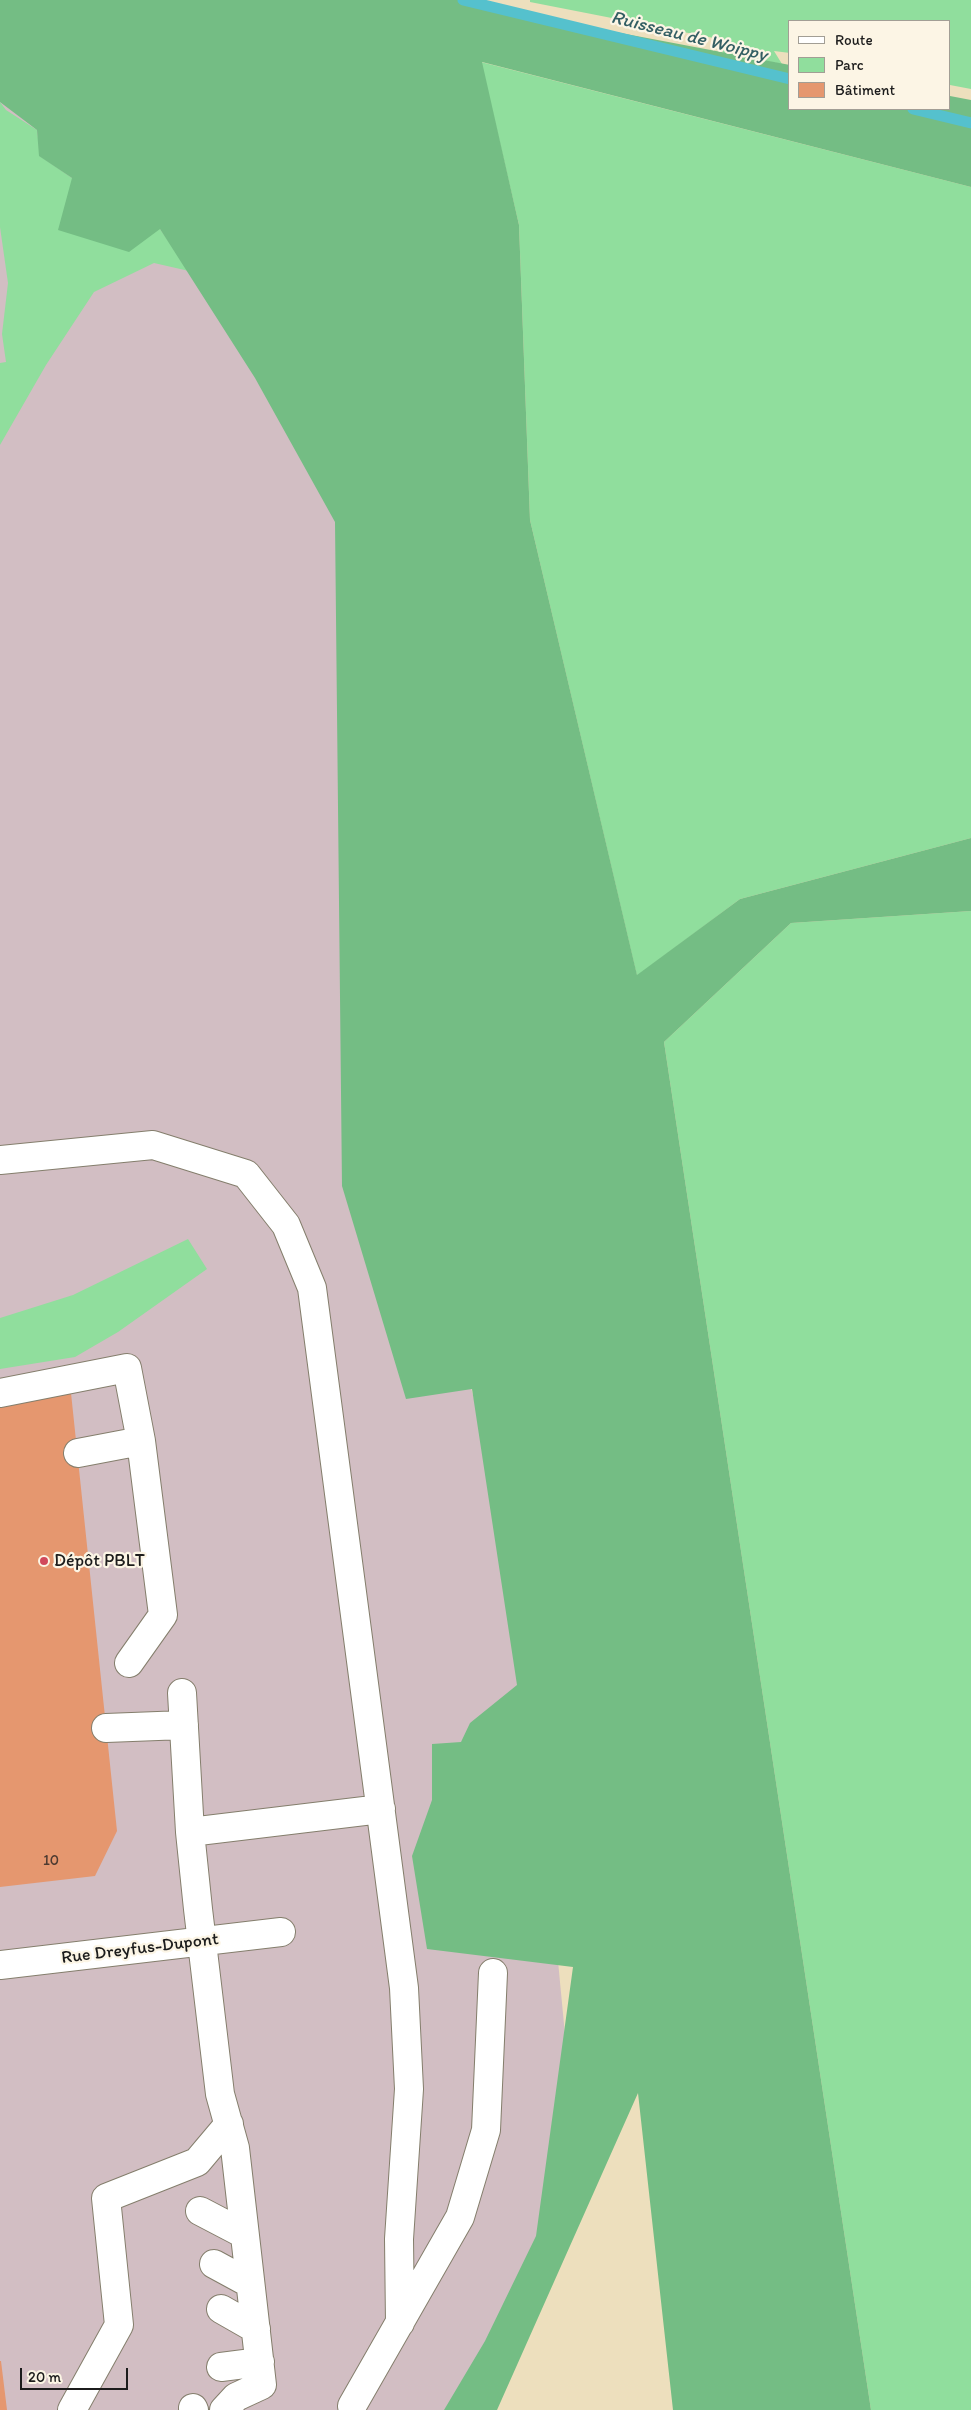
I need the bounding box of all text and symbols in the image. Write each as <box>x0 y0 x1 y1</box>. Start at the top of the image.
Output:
water label: Ruisseau de Woippy <box>609 7 769 67</box>
legend <box>788 20 951 110</box>
text: Route <box>835 31 873 49</box>
text: Parc <box>835 56 864 74</box>
text: Bâtiment <box>835 81 895 99</box>
place label: Dépôt PBLT <box>54 1550 145 1572</box>
marker: Dépôt PBLT <box>38 1555 50 1567</box>
house number: 10 <box>43 1852 59 1870</box>
street label: Rue Dreyfus-Dupont <box>60 1929 220 1969</box>
scale bar <box>22 2358 130 2390</box>
text: 20 m <box>28 2368 61 2386</box>

